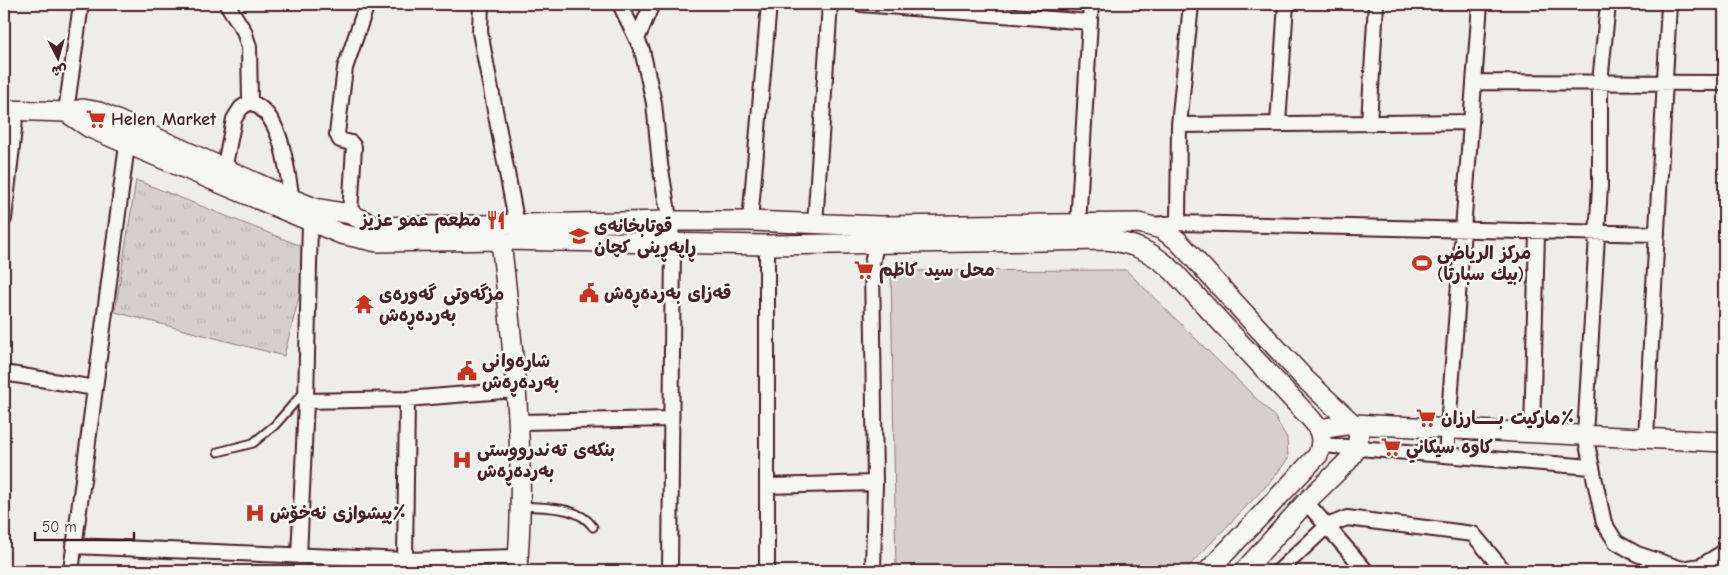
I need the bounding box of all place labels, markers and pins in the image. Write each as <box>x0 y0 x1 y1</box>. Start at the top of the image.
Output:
supermarket icon: Helen Market <box>85 108 107 130</box>
place label: Helen Market <box>111 109 217 130</box>
restaurant icon: مطعم عمو عزيز <box>485 209 507 231</box>
place label: مطعم عمو عزيز <box>359 210 481 234</box>
place label: قوتابخانەی ڕاپەڕینی کچان <box>594 216 696 262</box>
school or university icon: قوتابخانەی ڕاپەڕینی کچان <box>568 225 590 247</box>
place label: مركز الرياضي (بيك سبارتا) <box>1437 243 1531 285</box>
sports icon: مركز الرياضي (بيك سبارتا) <box>1411 252 1433 274</box>
supermarket icon: محل سيد كاظم <box>853 259 875 281</box>
place label: محل سيد كاظم <box>879 260 995 284</box>
public building icon: قەزای بەردەڕەش <box>578 282 600 304</box>
place label: مزگەوتی گەورەی بەردەڕەش <box>379 283 504 330</box>
place label: قەزای بەردەڕەش <box>604 283 731 308</box>
temple icon: مزگەوتی گەورەی بەردەڕەش <box>353 293 375 315</box>
place label: شارەوانی بەردەڕەش <box>482 351 559 397</box>
public building icon: شارەوانی بەردەڕەش <box>456 360 478 382</box>
supermarket icon: ماركیت بـــــارزان٪ <box>1415 407 1437 429</box>
place label: ماركیت بـــــارزان٪ <box>1441 408 1574 429</box>
supermarket icon: كاوه سيكاني <box>1380 436 1402 458</box>
place label: كاوه سيكاني <box>1406 437 1493 463</box>
place label: بنکەی تەندرووستی بەردەڕەش <box>477 440 615 486</box>
hospital icon: بنکەی تەندرووستی بەردەڕەش <box>451 449 473 471</box>
hospital icon: پیشوازی نەخۆش٪ <box>244 502 266 524</box>
place label: پیشوازی نەخۆش٪ <box>270 503 406 525</box>

